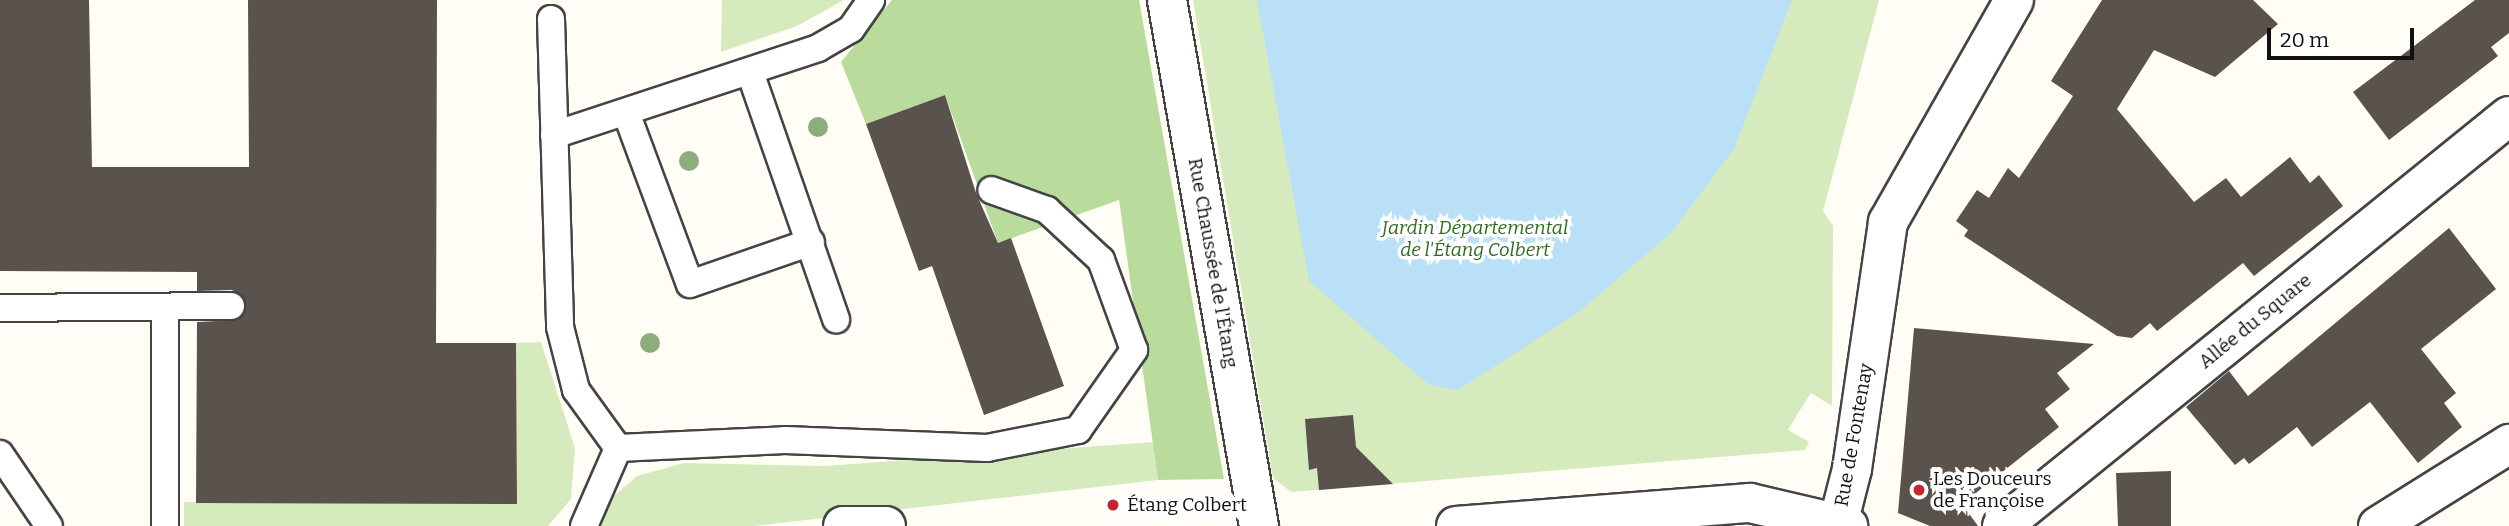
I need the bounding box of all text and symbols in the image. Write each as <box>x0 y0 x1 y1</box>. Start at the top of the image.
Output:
scale bar <box>2271 14 2418 58</box>
text: 20 m <box>2280 27 2329 53</box>
street label: Rue Chaussée de l'Étang <box>1183 156 1243 370</box>
park label: Jardin Départemental de l'Étang Colbert <box>1382 217 1568 261</box>
street label: Allée du Square <box>2194 269 2316 373</box>
street label: Rue de Fontenay <box>1830 361 1878 509</box>
place label: Les Douceurs de Françoise <box>1933 468 2052 512</box>
marker: Les Douceurs de Françoise <box>1911 482 1927 498</box>
place label: Étang Colbert <box>1127 494 1247 516</box>
marker: Étang Colbert <box>1105 497 1121 513</box>

